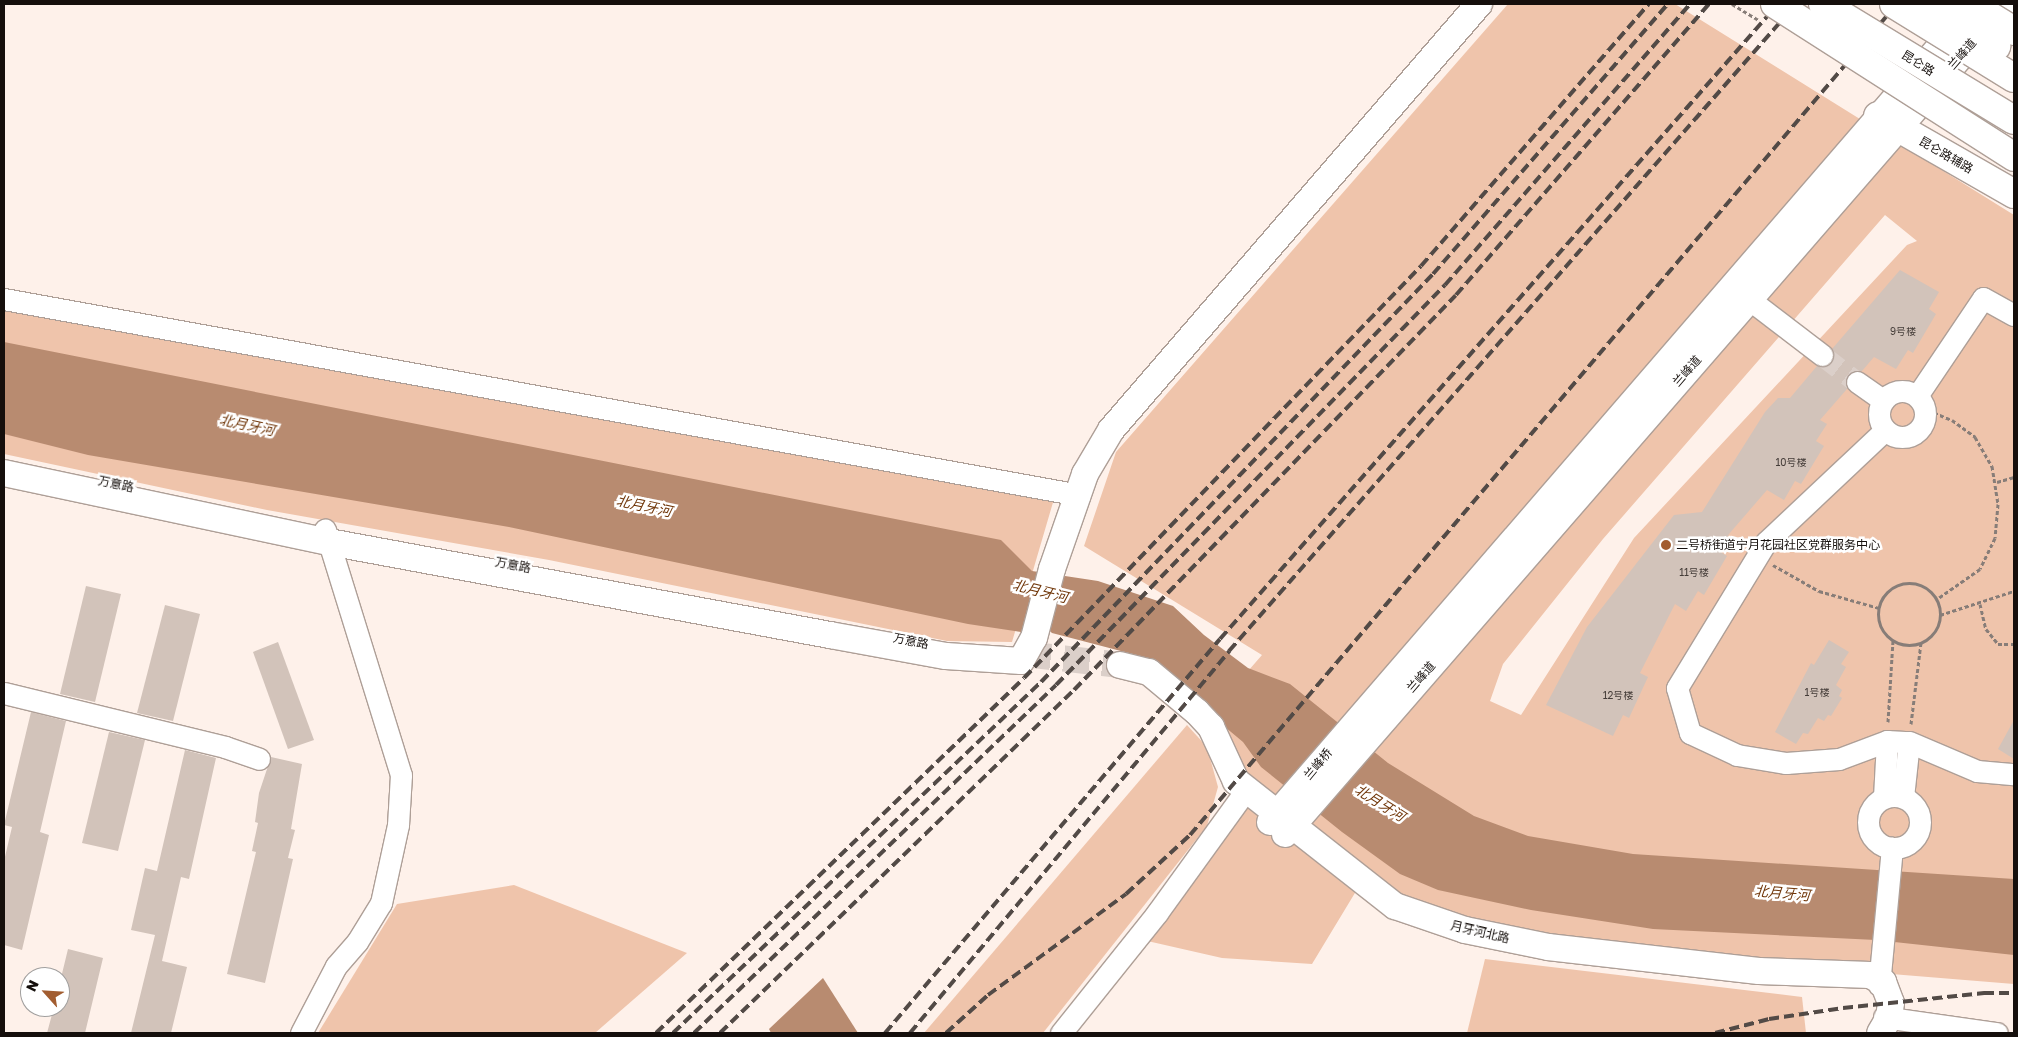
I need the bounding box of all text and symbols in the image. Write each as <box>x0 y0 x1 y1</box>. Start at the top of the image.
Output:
street label: 兰峰道 <box>1945 36 1979 72</box>
street label: 昆仑路 <box>1899 47 1937 79</box>
street label: 昆仑路辅路 <box>1916 134 1976 176</box>
house number: 9号楼 <box>1890 326 1916 338</box>
street label: 兰峰道 <box>1670 353 1704 389</box>
water label: 北月牙河 <box>218 411 276 439</box>
house number: 10号楼 <box>1775 457 1807 469</box>
street label: 万意路 <box>97 473 135 495</box>
water label: 北月牙河 <box>615 492 673 520</box>
place label: 二号桥街道宁月花园社区党群服务中心 <box>1676 538 1880 552</box>
marker: 二号桥街道宁月花园社区党群服务中心 <box>1660 539 1672 551</box>
street label: 万意路 <box>494 554 532 576</box>
house number: 11号楼 <box>1679 567 1709 579</box>
water label: 北月牙河 <box>1011 576 1069 606</box>
street label: 万意路 <box>892 630 930 652</box>
street label: 兰峰道 <box>1404 659 1438 695</box>
house number: 1号楼 <box>1805 687 1829 699</box>
house number: 12号楼 <box>1603 690 1633 702</box>
street label: 兰峰桥 <box>1301 746 1335 782</box>
water label: 北月牙河 <box>1352 781 1408 825</box>
water label: 北月牙河 <box>1753 882 1811 904</box>
street label: 月牙河北路 <box>1449 918 1511 946</box>
north arrow <box>20 967 70 1017</box>
text: N <box>22 977 42 994</box>

